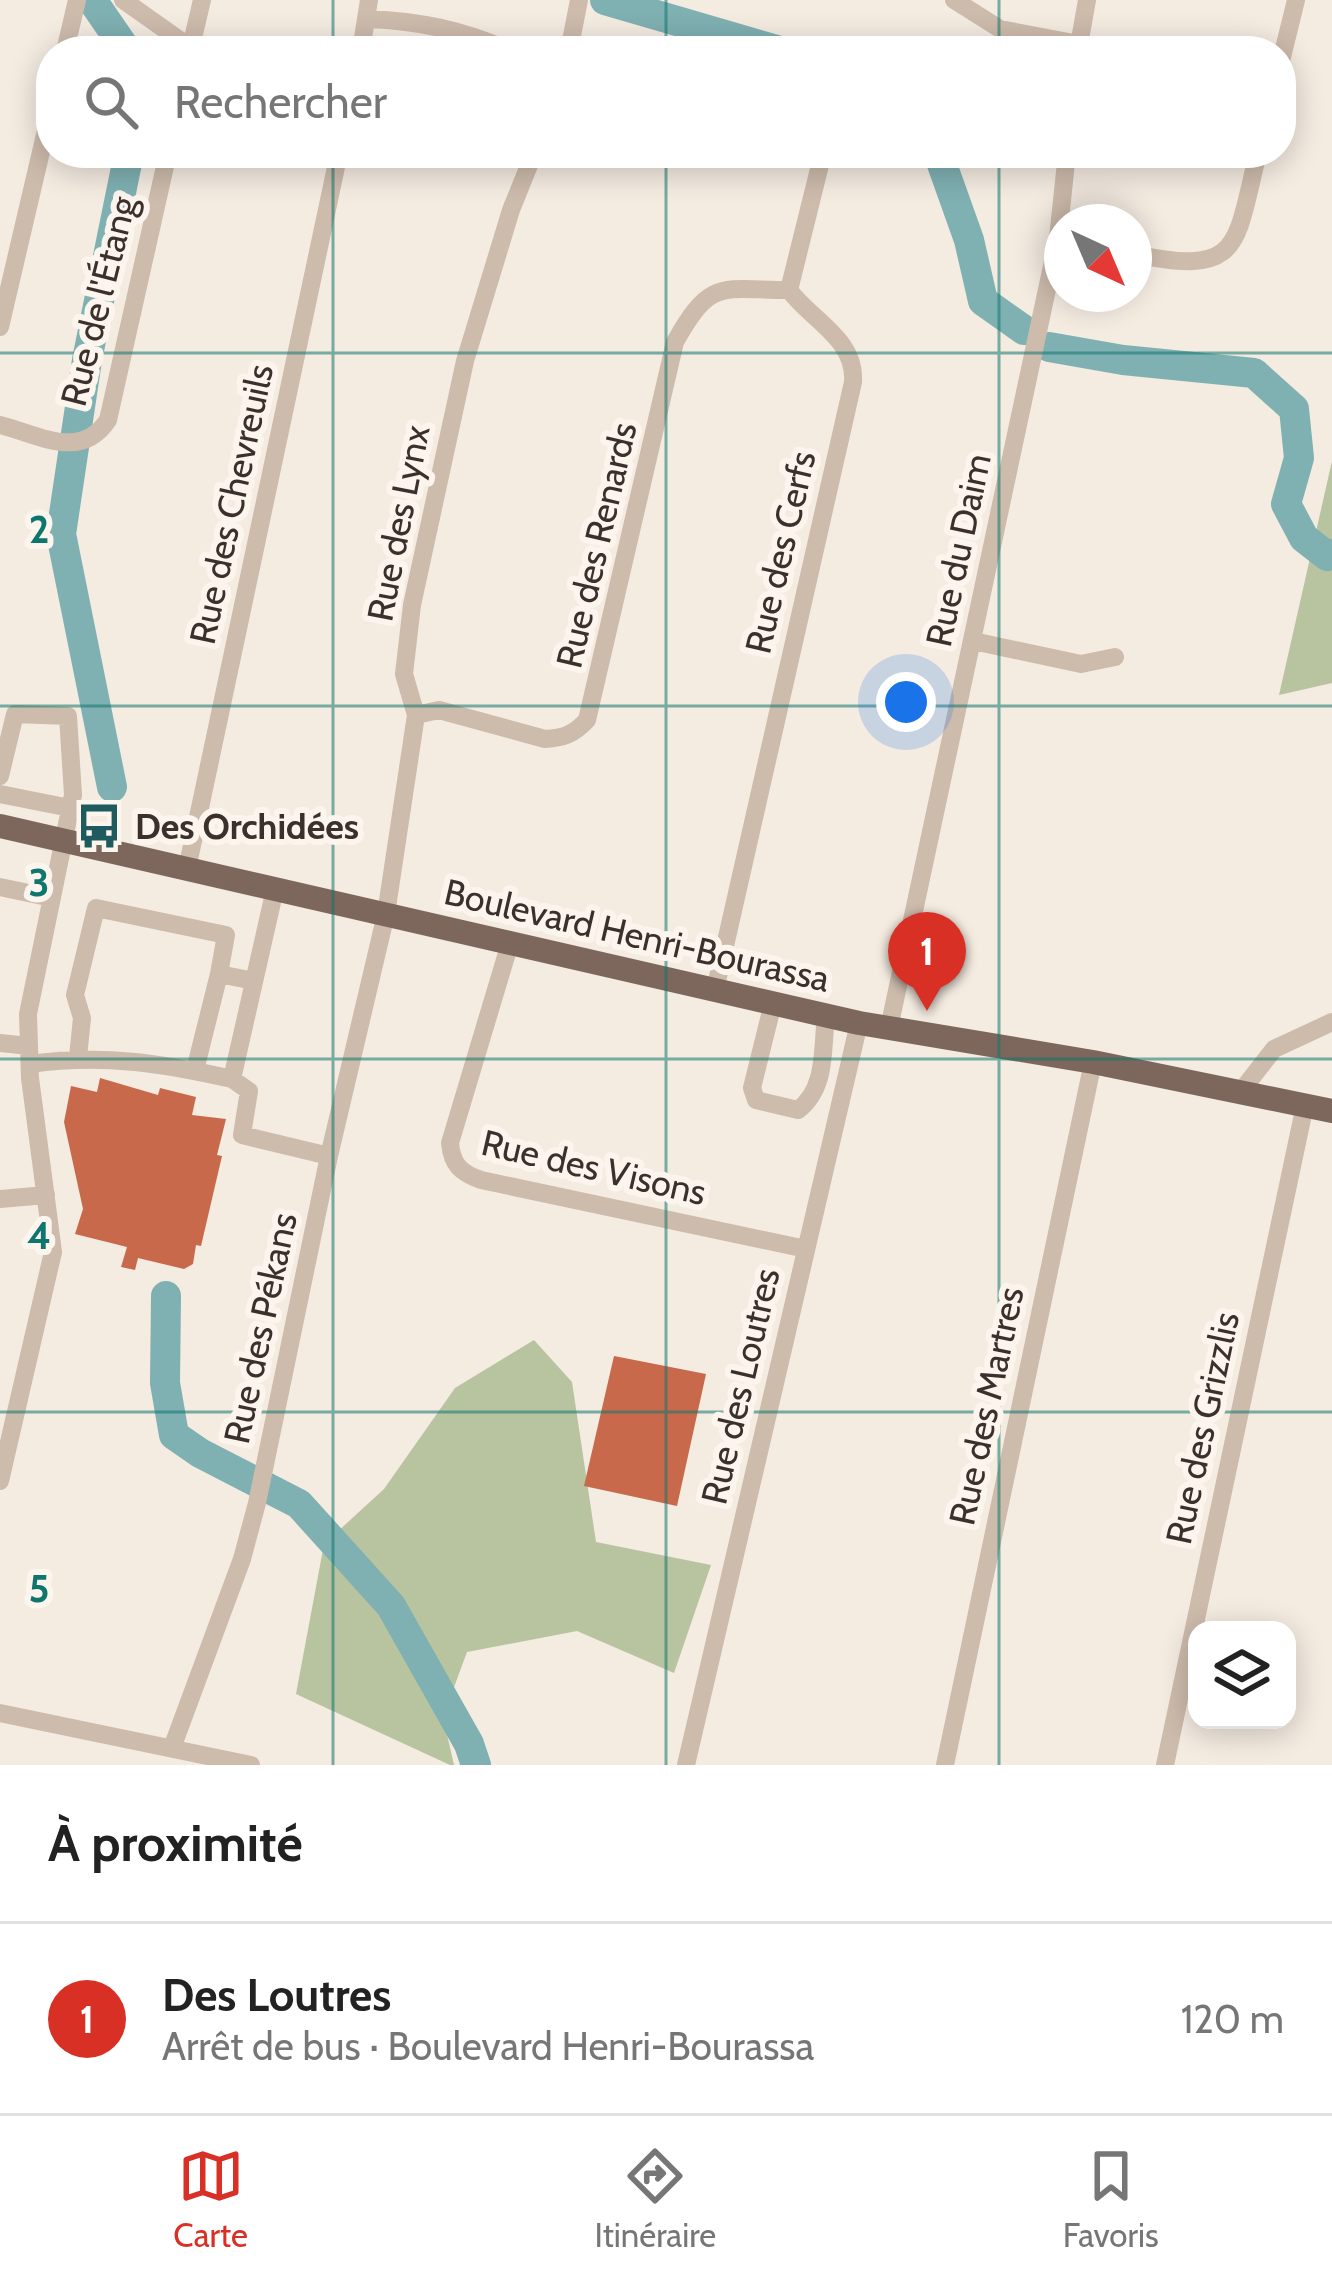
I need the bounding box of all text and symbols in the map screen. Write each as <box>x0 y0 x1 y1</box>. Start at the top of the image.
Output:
search box <box>36 36 1296 168</box>
icon: search <box>78 69 144 135</box>
text: Rechercher <box>174 75 387 129</box>
street label: Rue de l'Étang <box>51 191 146 410</box>
north arrow <box>1044 204 1152 312</box>
street label: Rue des Chevreuils <box>180 360 282 648</box>
street label: Rue des Renards <box>546 418 646 672</box>
street label: Rue des Lynx <box>357 421 439 625</box>
street label: Rue des Cerfs <box>735 447 825 657</box>
street label: Rue du Daim <box>916 450 1000 650</box>
text: 2 <box>29 505 49 553</box>
your location <box>876 672 936 732</box>
bus stop icon: Des Orchidées <box>74 801 124 851</box>
place label: Des Orchidées <box>135 804 359 848</box>
text: 3 <box>28 858 50 906</box>
street label: Boulevard Henri-Bourassa <box>440 869 834 1001</box>
pin: 1 <box>888 912 966 1011</box>
street label: Rue des Visons <box>477 1120 711 1214</box>
street label: Rue des Pékans <box>214 1209 306 1447</box>
text: 4 <box>27 1211 51 1259</box>
street label: Rue des Loutres <box>691 1264 789 1508</box>
street label: Rue des Martres <box>939 1283 1033 1529</box>
street label: Rue des Grizzlis <box>1156 1308 1248 1548</box>
text: 5 <box>29 1564 49 1612</box>
map controls <box>1188 1621 1296 1729</box>
button: layers <box>1188 1621 1296 1729</box>
text: À proximité <box>48 1812 303 1874</box>
text: Des Loutres <box>162 1968 391 2022</box>
text: 1 <box>80 1995 94 2043</box>
text: 120 m <box>1181 1995 1284 2043</box>
text: Arrêt de bus · Boulevard Henri-Bourassa <box>162 2022 814 2070</box>
tab: Carte <box>173 2143 248 2255</box>
tab: Itinéraire <box>595 2143 716 2255</box>
tab: Favoris <box>1063 2143 1159 2255</box>

